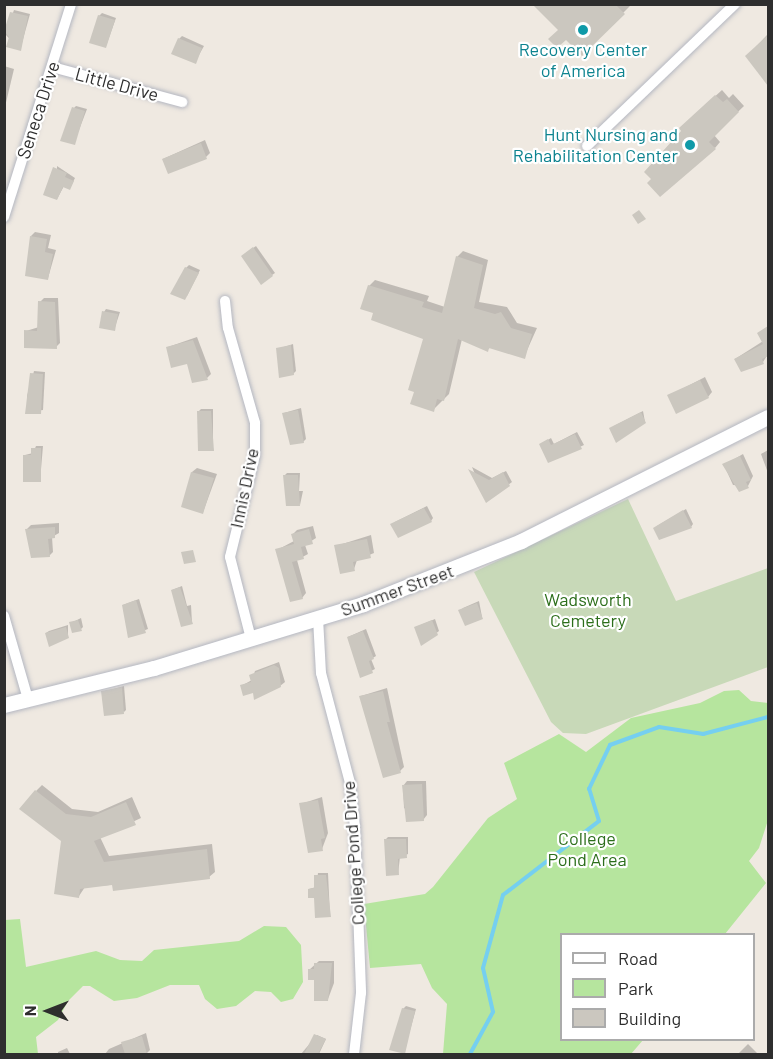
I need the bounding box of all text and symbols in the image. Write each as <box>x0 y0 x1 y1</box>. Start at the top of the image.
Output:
marker: Recovery Center of America <box>576 23 590 37</box>
place label: Recovery Center of America <box>519 39 647 82</box>
street label: Seneca Drive <box>12 58 64 162</box>
street label: Little Drive <box>73 63 161 105</box>
place label: Hunt Nursing and Rehabilitation Center <box>513 124 678 166</box>
marker: Hunt Nursing and Rehabilitation Center <box>683 138 697 152</box>
street label: Innis Drive <box>225 446 263 530</box>
street label: Summer Street <box>338 560 456 620</box>
park label: Wadsworth Cemetery <box>544 589 632 632</box>
street label: College Pond Drive <box>337 780 369 926</box>
park label: College Pond Area <box>547 828 627 870</box>
legend <box>560 933 755 1041</box>
text: Road <box>618 947 658 969</box>
text: Park <box>618 977 653 999</box>
north arrow <box>18 981 78 1041</box>
text: N <box>20 1006 39 1016</box>
text: Building <box>618 1007 681 1029</box>

